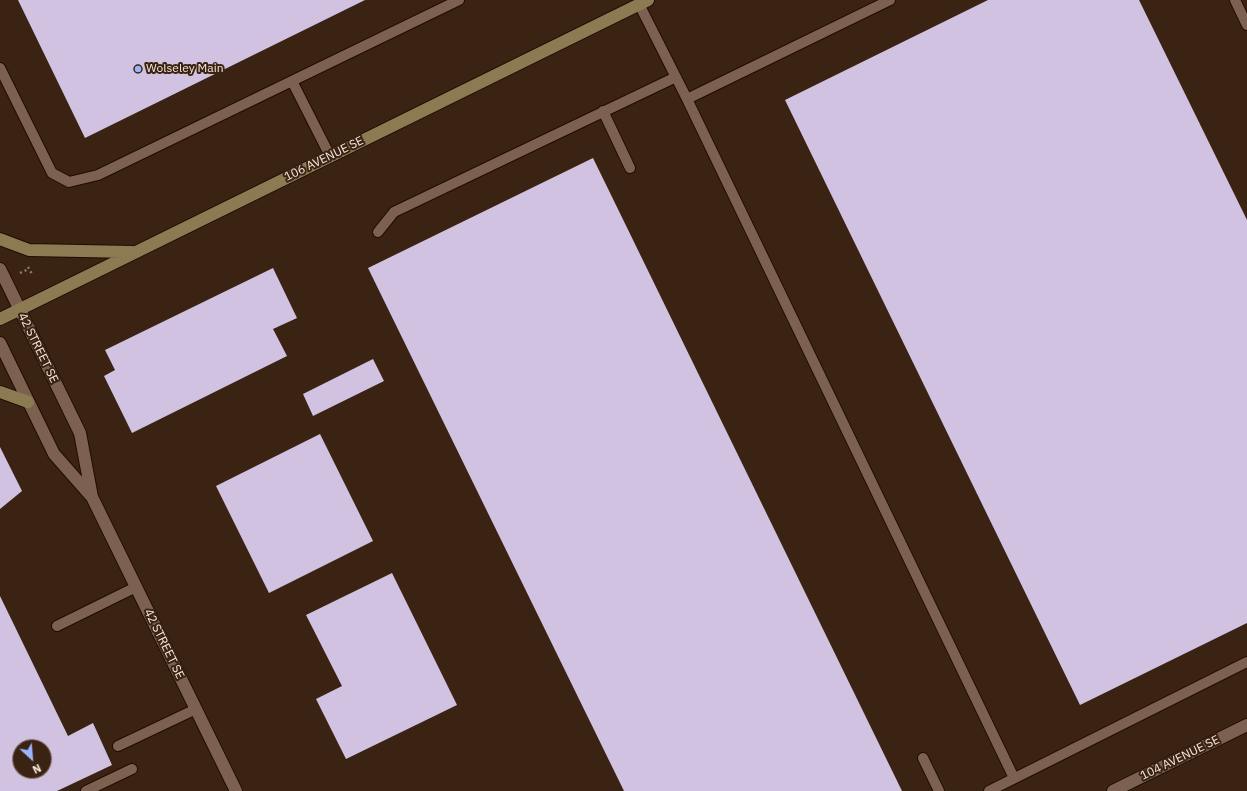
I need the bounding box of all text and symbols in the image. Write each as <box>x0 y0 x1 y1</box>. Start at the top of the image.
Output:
place label: Wolseley Main <box>146 62 224 76</box>
marker: Wolseley Main <box>133 64 143 74</box>
street label: 106 AVENUE SE <box>282 134 366 184</box>
street label: 42 STREET SE <box>15 311 61 385</box>
street label: 42 STREET SE <box>141 607 187 681</box>
street label: 104 AVENUE SE <box>1138 733 1222 783</box>
north arrow <box>12 739 52 779</box>
text: N <box>30 761 43 777</box>

